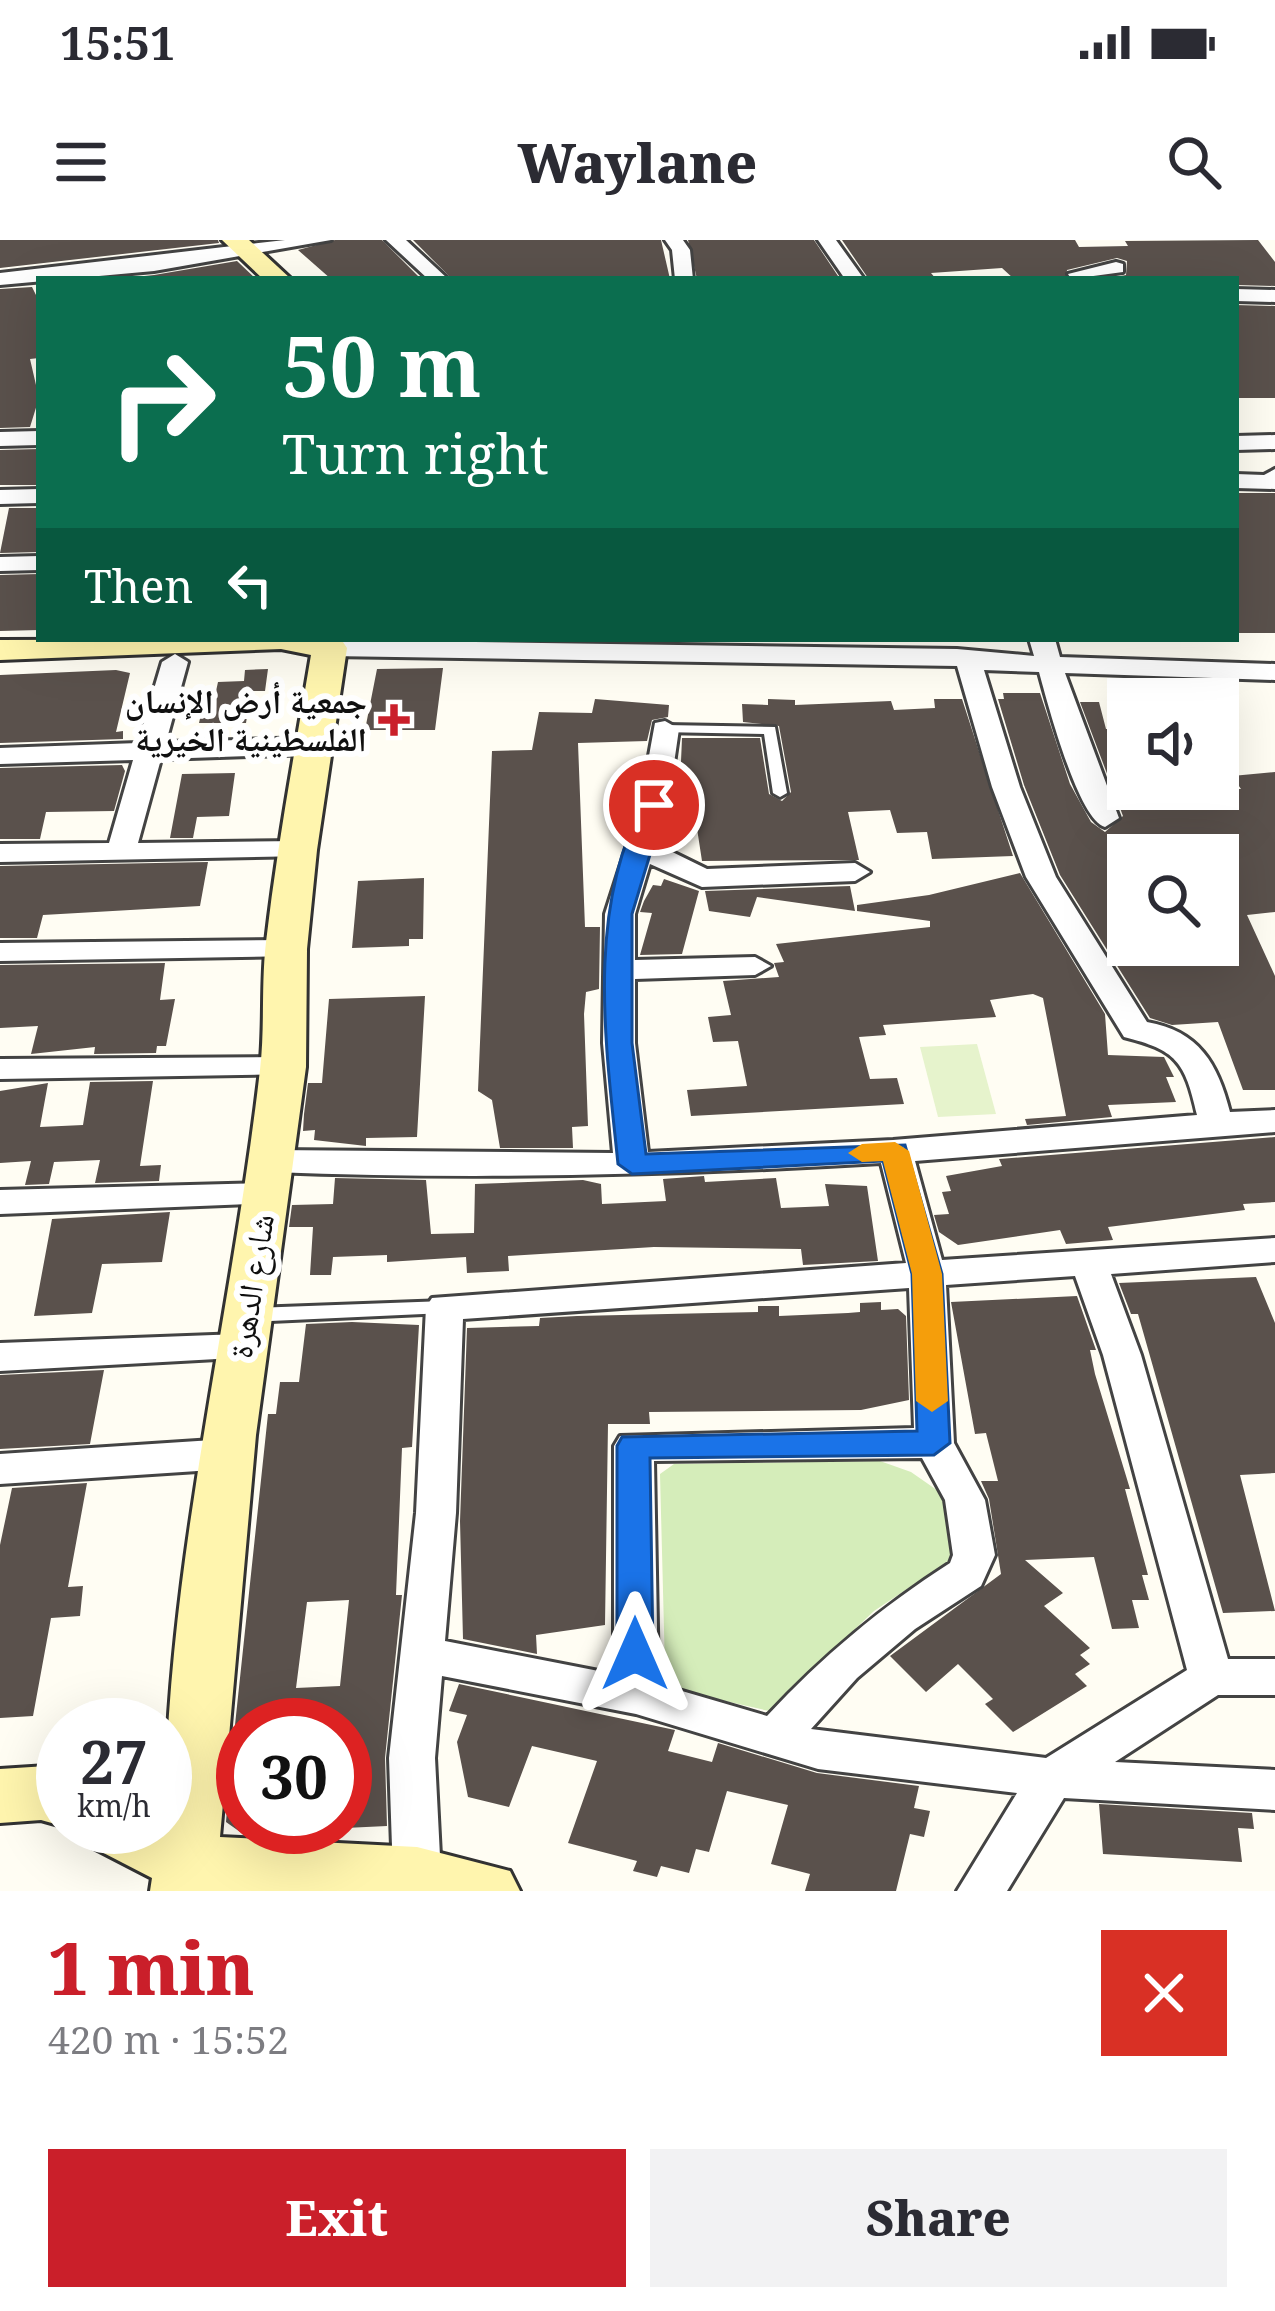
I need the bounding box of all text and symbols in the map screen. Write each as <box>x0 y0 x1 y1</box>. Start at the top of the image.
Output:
text: 15:51 <box>60 12 175 73</box>
text: Waylane <box>518 125 757 199</box>
icon: menu <box>48 129 114 195</box>
icon: search <box>1161 129 1227 195</box>
text: 50 m <box>282 307 482 422</box>
icon: right <box>84 324 240 480</box>
text: Turn right <box>282 416 549 490</box>
icon: left <box>217 552 283 618</box>
text: Then <box>84 555 193 616</box>
place label: جمعية أرض الإنسان الفلسطينية الخيرية <box>125 678 367 761</box>
map controls <box>1107 678 1239 966</box>
button: sound <box>1107 678 1239 810</box>
marker: جمعية أرض الإنسان الفلسطينية الخيرية <box>378 704 410 736</box>
pin <box>603 754 705 856</box>
icon: arrive <box>621 772 687 838</box>
button: search <box>1107 834 1239 966</box>
street label: شارع الدهرة <box>217 1211 284 1361</box>
position arrow <box>572 1591 698 1717</box>
speed limit sign: 30 <box>216 1698 372 1854</box>
text: 27 <box>80 1720 148 1802</box>
text: km/h <box>77 1785 151 1826</box>
text: 1 min <box>48 1918 255 2016</box>
button: close <box>1101 1930 1227 2056</box>
text: 420 m · 15:52 <box>48 2012 289 2065</box>
button: Exit <box>48 2149 626 2287</box>
button: Share <box>650 2149 1227 2287</box>

